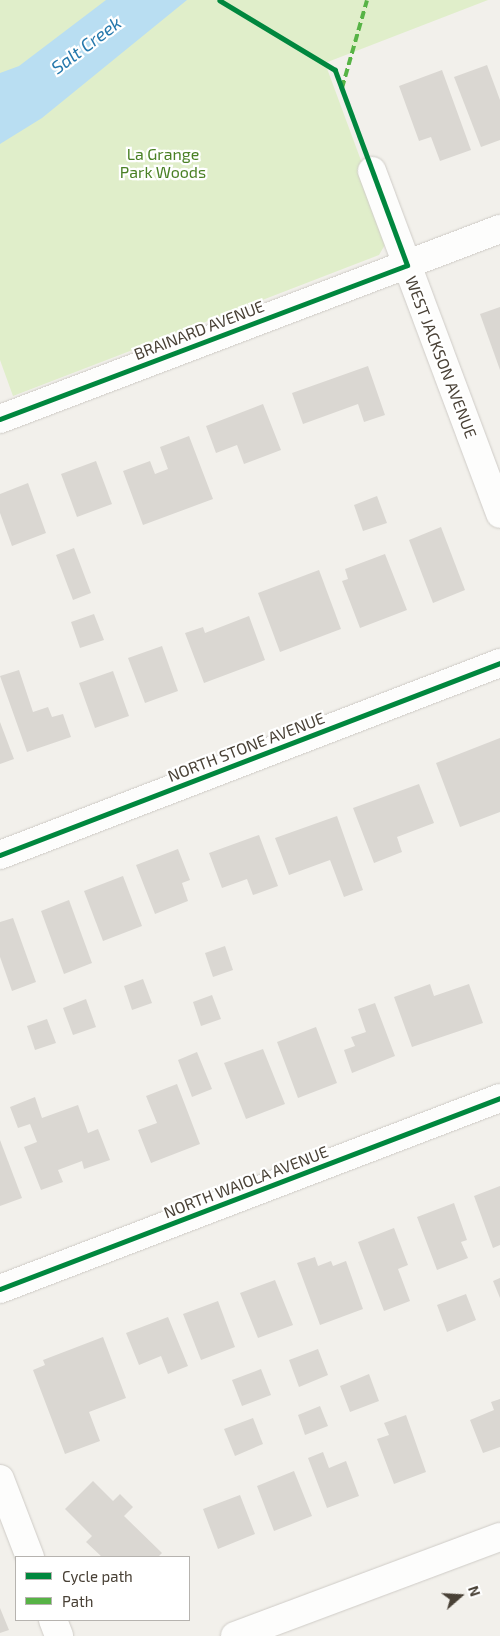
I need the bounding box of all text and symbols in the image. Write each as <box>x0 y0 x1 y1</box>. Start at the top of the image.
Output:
water label: Salt Creek <box>47 12 125 78</box>
park label: La Grange Park Woods <box>120 144 206 182</box>
street label: WEST JACKSON AVENUE <box>401 273 481 441</box>
street label: BRAINARD AVENUE <box>131 296 267 364</box>
street label: NORTH STONE AVENUE <box>165 708 327 786</box>
street label: NORTH WAIOLA AVENUE <box>161 1142 331 1222</box>
legend <box>15 1556 190 1621</box>
text: Cycle path <box>62 1567 133 1585</box>
north arrow <box>435 1571 485 1621</box>
text: N <box>465 1583 484 1598</box>
text: Path <box>62 1592 93 1610</box>

